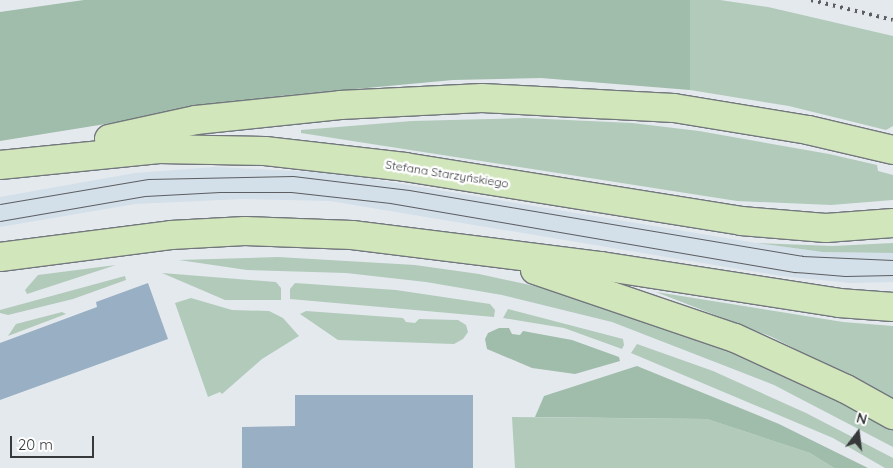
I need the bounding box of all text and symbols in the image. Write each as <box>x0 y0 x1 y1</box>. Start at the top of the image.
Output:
street label: Stefana Starzyńskiego <box>384 157 510 191</box>
north arrow <box>833 408 883 458</box>
text: N <box>855 408 869 429</box>
scale bar <box>12 426 96 458</box>
text: 20 m <box>18 435 53 454</box>

